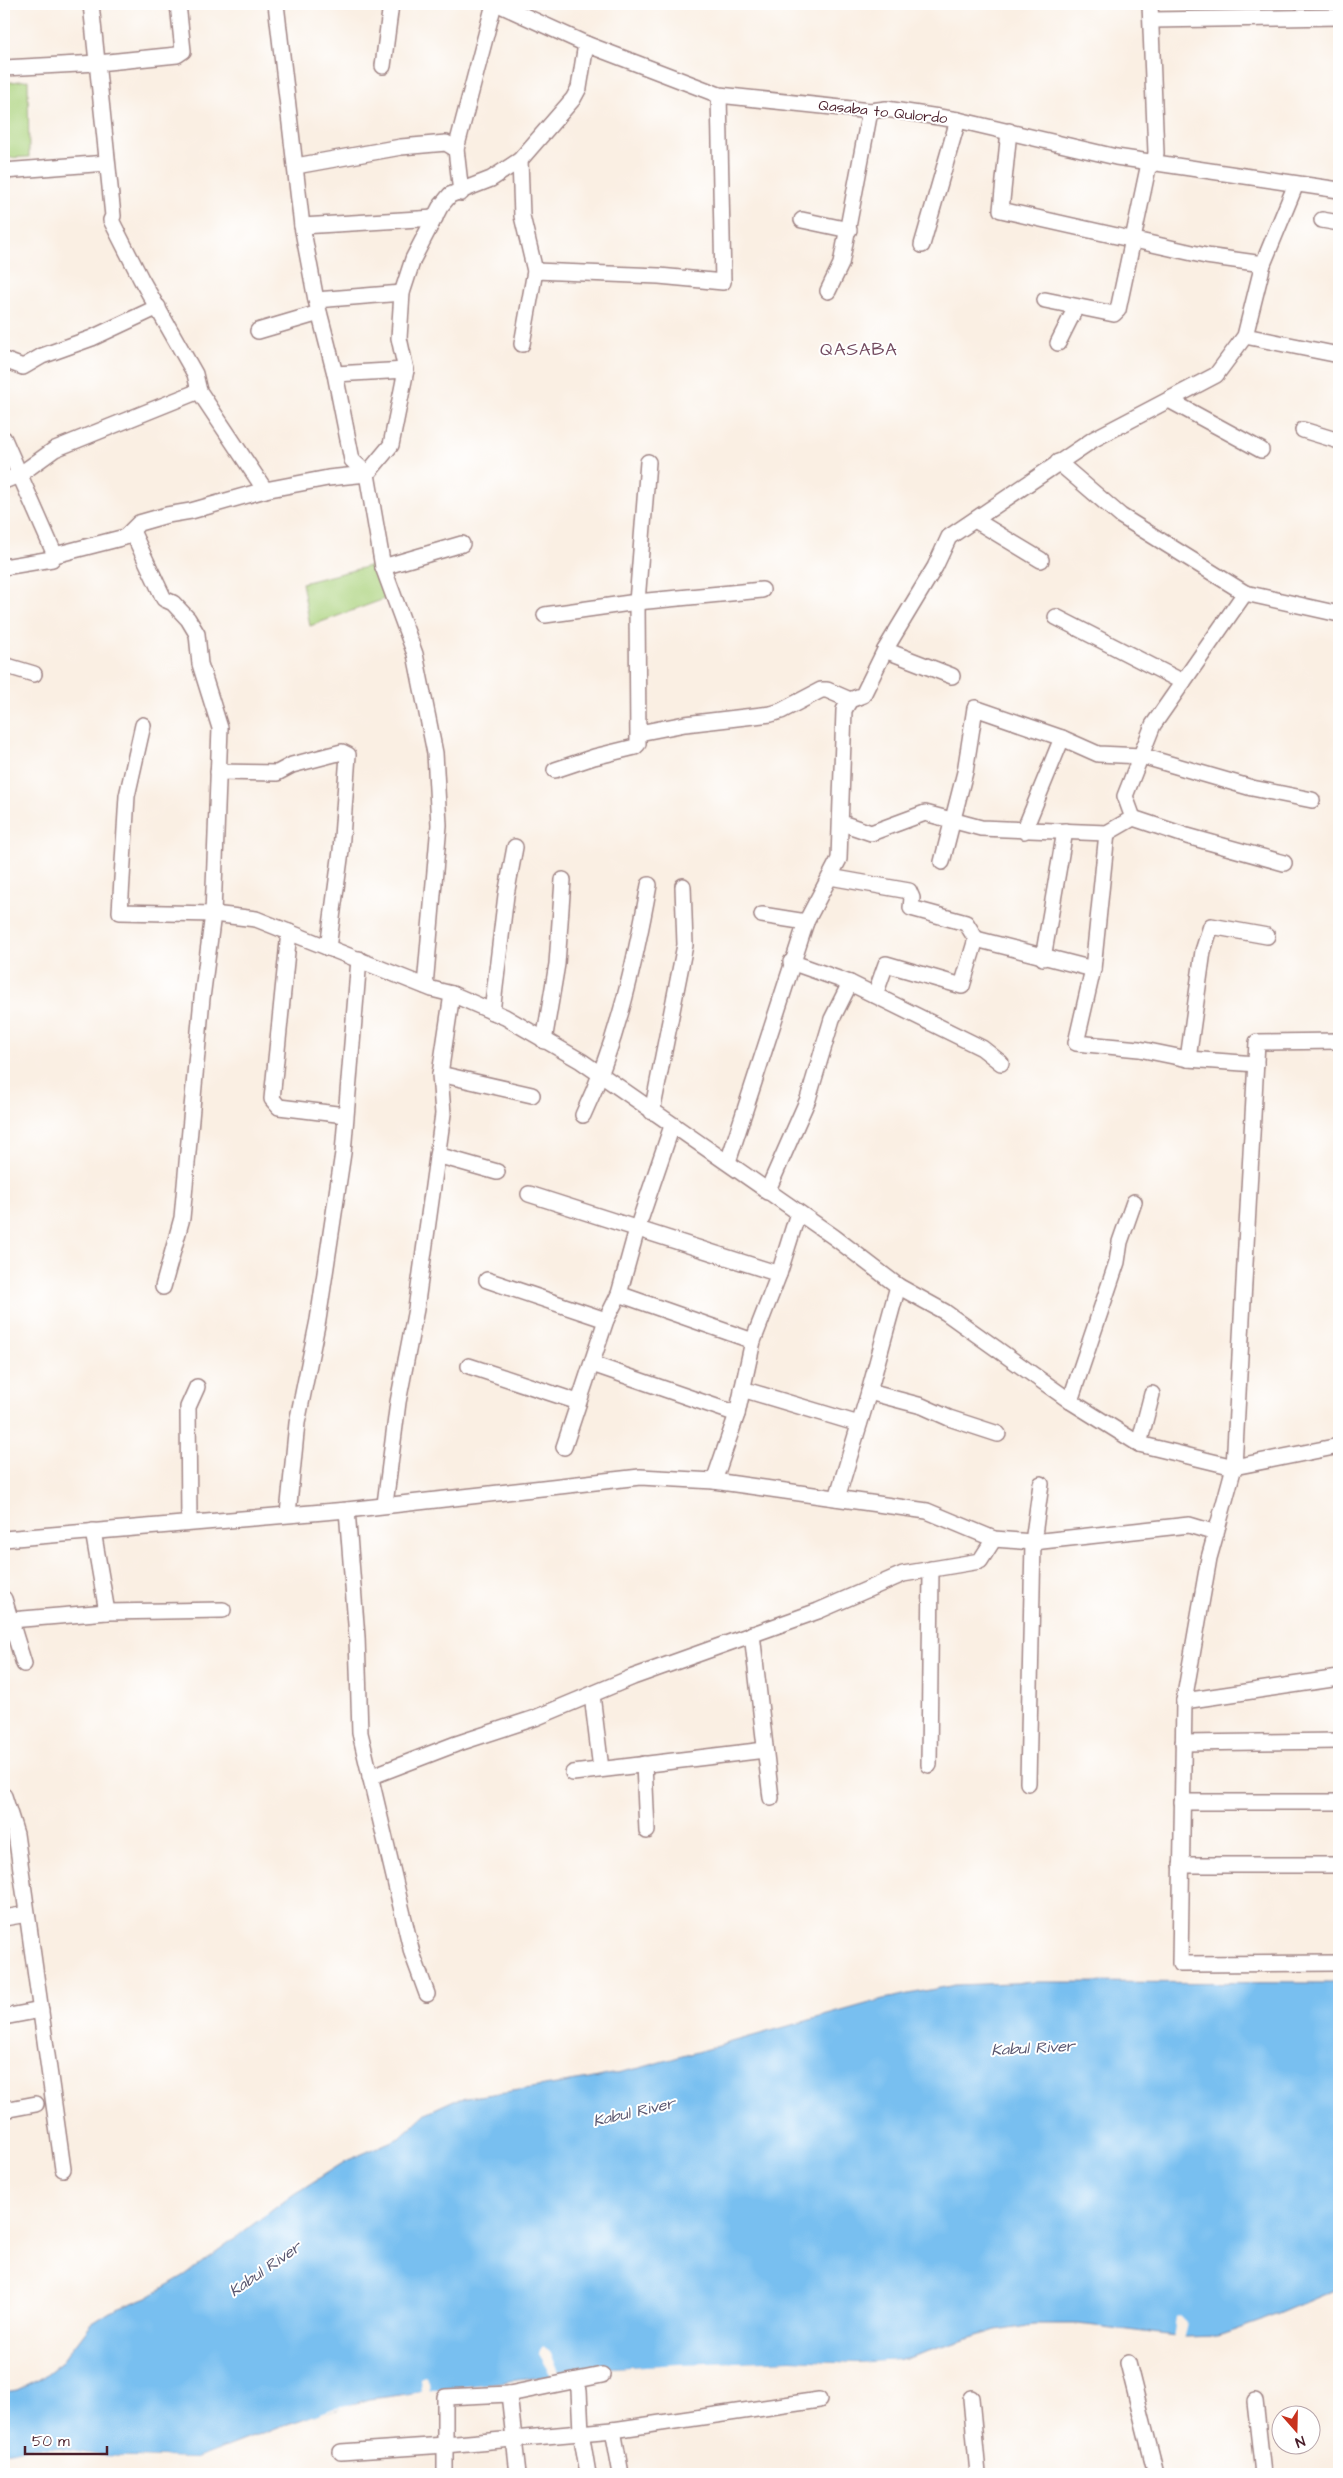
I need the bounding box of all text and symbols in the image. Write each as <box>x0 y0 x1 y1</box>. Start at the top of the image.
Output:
street label: Qasaba to Qulordo <box>817 95 949 129</box>
district label: QASABA <box>820 337 898 362</box>
water label: Kabul River <box>991 2035 1077 2061</box>
water label: Kabul River <box>591 2091 679 2132</box>
water label: Kabul River <box>225 2235 307 2302</box>
north arrow <box>1270 2406 1320 2456</box>
scale bar <box>25 2423 108 2455</box>
text: N <box>1292 2430 1308 2452</box>
text: 50 m <box>32 2431 70 2452</box>

